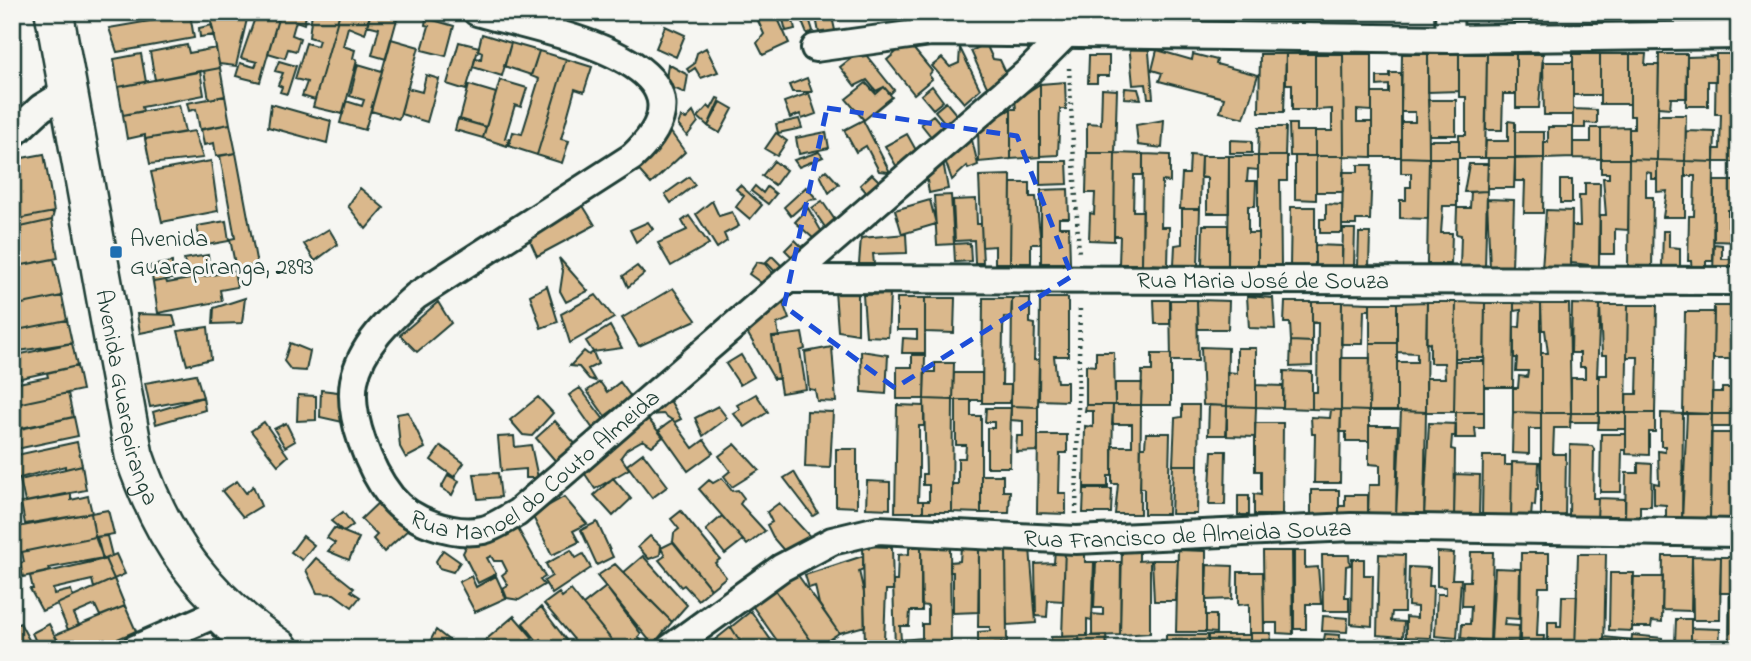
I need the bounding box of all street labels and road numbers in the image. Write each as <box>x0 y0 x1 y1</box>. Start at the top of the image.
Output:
street label: Rua Maria José de Souza <box>1137 265 1389 300</box>
street label: Avenida Guarapiranga <box>84 287 167 511</box>
street label: Rua Manoel do Couto Almeida <box>403 382 669 552</box>
street label: Rua Francisco de Almeida Souza <box>1023 512 1352 560</box>

